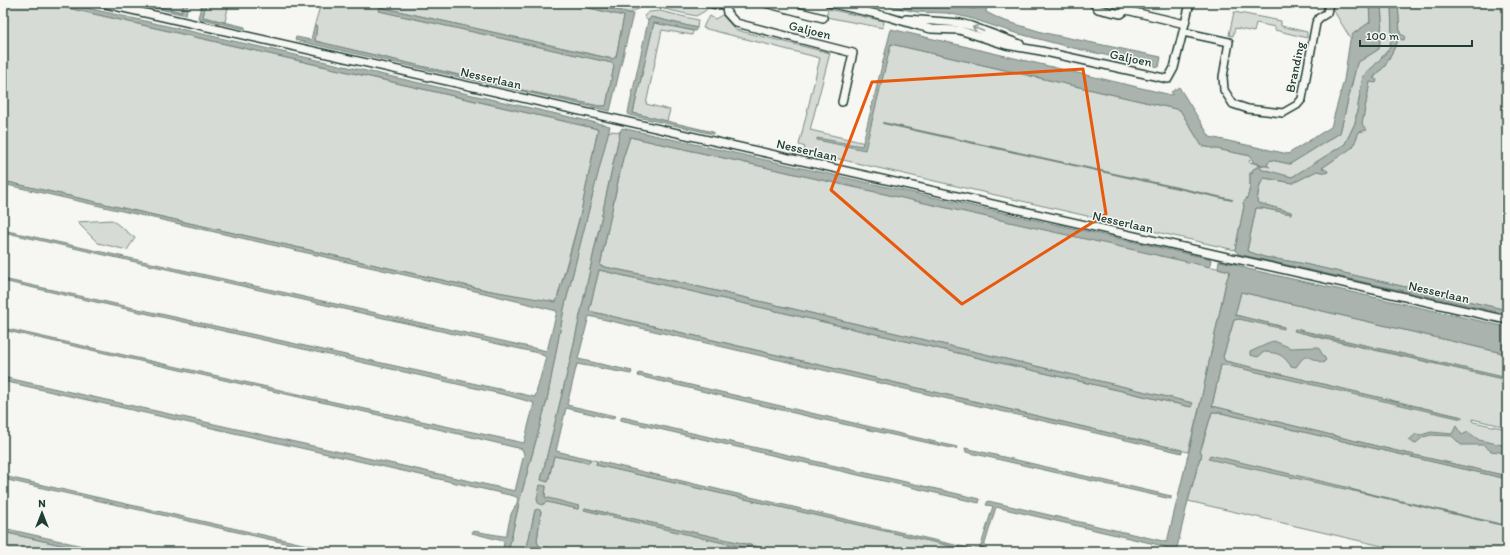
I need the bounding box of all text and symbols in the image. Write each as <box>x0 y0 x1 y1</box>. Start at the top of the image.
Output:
street label: Galjoen <box>787 18 833 43</box>
scale bar <box>1360 22 1472 48</box>
one-way arrow <box>973 24 985 32</box>
text: 100 m <box>1366 29 1399 43</box>
street label: Branding <box>1282 40 1308 94</box>
street label: Galjoen <box>1108 46 1154 70</box>
street label: Nesserlaan <box>459 64 523 92</box>
street label: Nesserlaan <box>775 136 839 164</box>
street label: Nesserlaan <box>1091 208 1155 236</box>
street label: Nesserlaan <box>1407 278 1471 306</box>
north arrow <box>22 493 62 533</box>
text: N <box>38 497 46 510</box>

